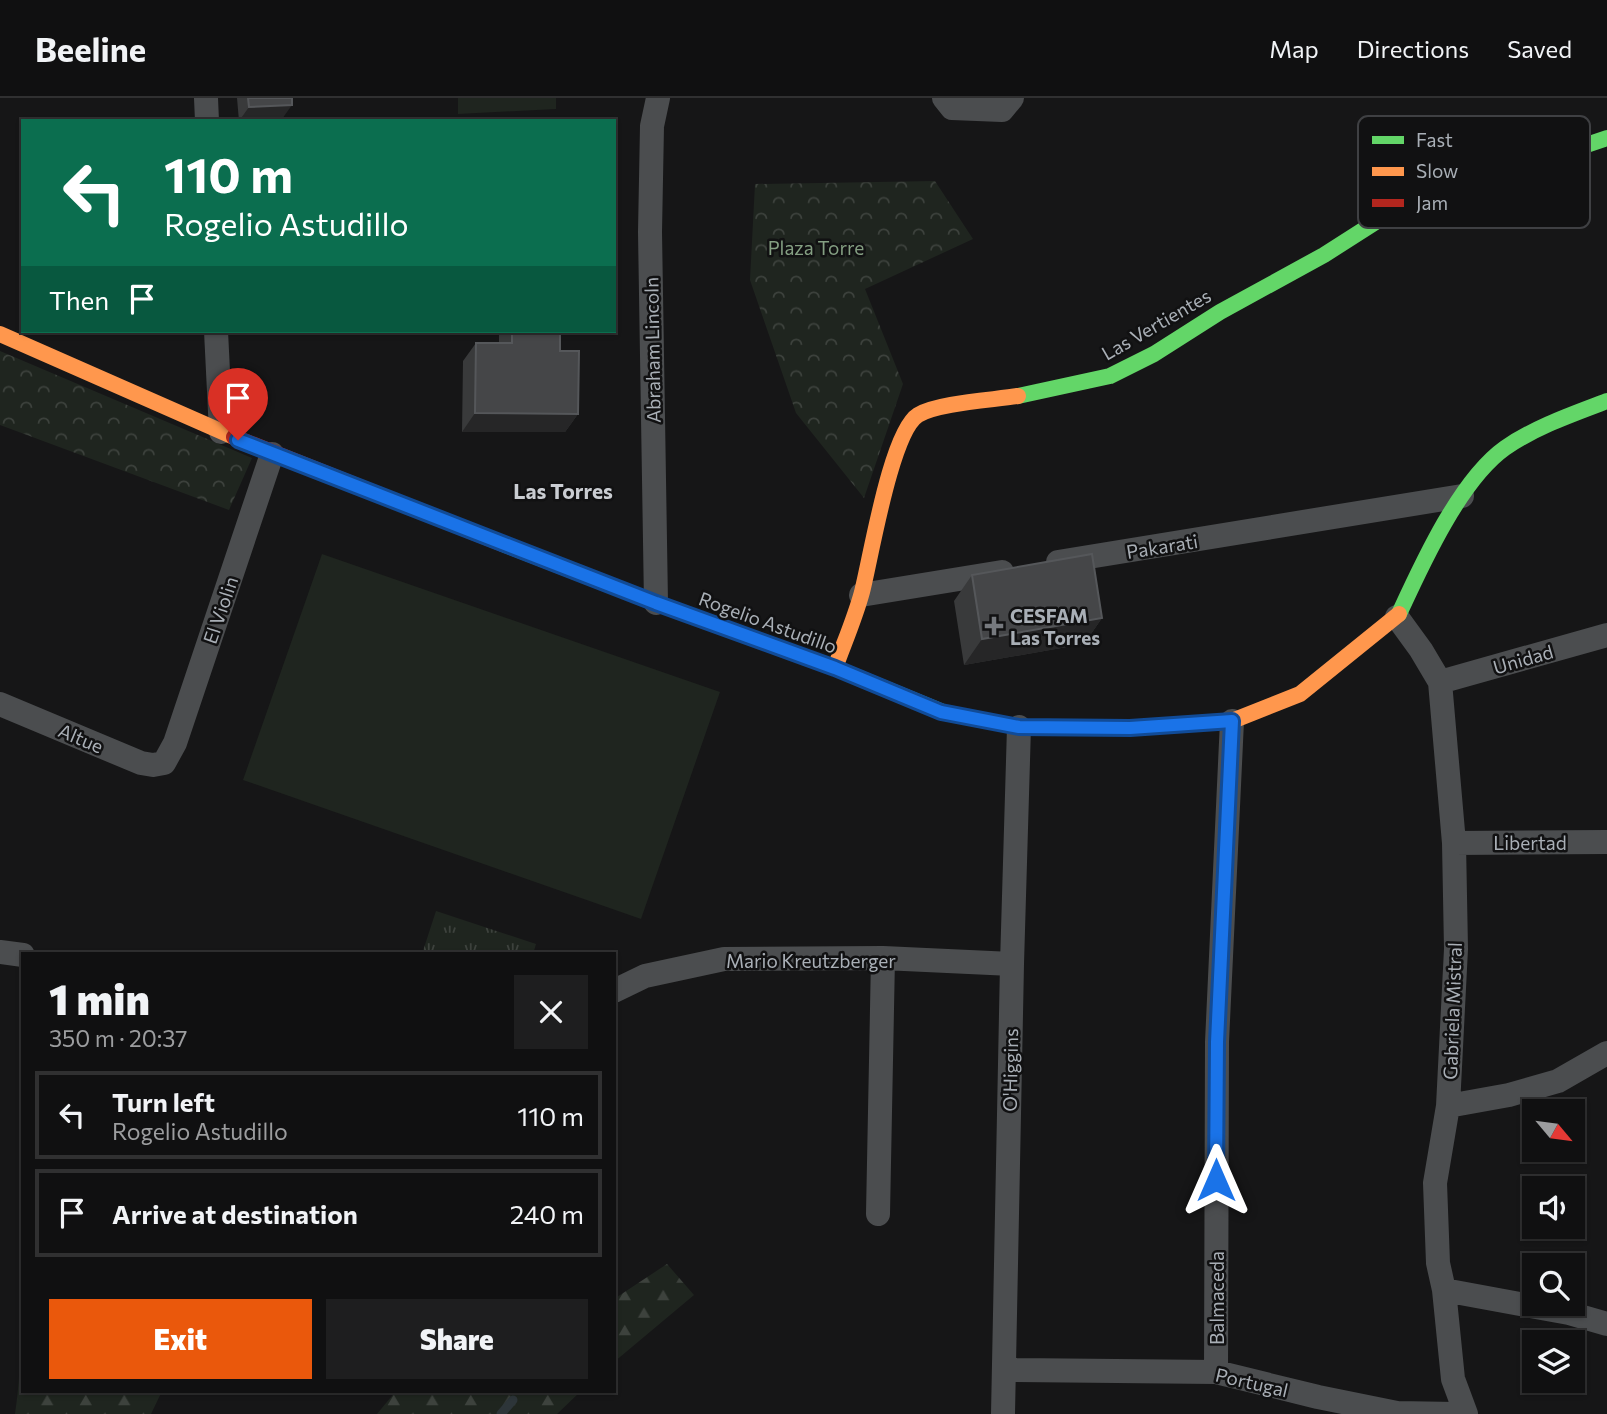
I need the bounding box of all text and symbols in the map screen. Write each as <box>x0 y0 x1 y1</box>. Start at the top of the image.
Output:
text: Beeline <box>35 28 146 69</box>
text: Map <box>1269 34 1319 63</box>
text: Directions <box>1357 34 1469 63</box>
text: Saved <box>1507 34 1572 63</box>
legend <box>1358 116 1590 228</box>
text: Fast <box>1416 128 1453 151</box>
text: 110 m <box>164 143 293 203</box>
icon: left <box>49 147 140 238</box>
text: Slow <box>1416 159 1458 182</box>
text: Jam <box>1416 191 1448 214</box>
text: Rogelio Astudillo <box>164 203 409 243</box>
park label: Plaza Torre <box>768 236 864 259</box>
street label: Abraham Lincoln <box>639 277 665 423</box>
icon: arrive <box>123 280 161 318</box>
street label: Las Vertientes <box>1097 283 1215 365</box>
text: Then <box>49 284 109 315</box>
pin <box>208 368 268 440</box>
icon: arrive <box>219 379 257 417</box>
district label: Las Torres <box>513 478 613 503</box>
street label: Pakarati <box>1125 529 1199 563</box>
street label: El Violin <box>198 573 242 647</box>
street label: Rogelio Astudillo <box>696 586 840 658</box>
place label: CESFAM Las Torres <box>1010 604 1100 649</box>
marker: CESFAM Las Torres <box>984 616 1004 636</box>
street label: Unidad <box>1490 639 1556 679</box>
street label: Altue <box>55 718 107 758</box>
street label: Libertad <box>1493 831 1567 854</box>
street label: Gabriela Mistral <box>1438 942 1466 1080</box>
street label: Mario Kreutzberger <box>726 949 896 972</box>
text: 1 min <box>49 972 150 1024</box>
button: close <box>514 975 588 1049</box>
text: 350 m · 20:37 <box>49 1024 187 1052</box>
street label: O'Higgins <box>998 1028 1022 1112</box>
text: Turn left <box>112 1086 215 1117</box>
icon: left <box>53 1096 91 1134</box>
north arrow <box>1522 1099 1586 1162</box>
map controls <box>1522 1099 1585 1393</box>
text: 110 m <box>517 1100 584 1131</box>
text: Rogelio Astudillo <box>112 1117 288 1145</box>
position arrow <box>1179 1143 1253 1217</box>
button: sound <box>1522 1176 1585 1239</box>
icon: arrive <box>53 1194 91 1232</box>
text: Arrive at destination <box>112 1198 358 1229</box>
text: 240 m <box>510 1198 584 1229</box>
street label: Balmaceda <box>1205 1251 1228 1345</box>
button: search <box>1522 1253 1585 1316</box>
button: Exit <box>49 1299 312 1379</box>
button: Share <box>326 1299 588 1379</box>
button: layers <box>1522 1330 1585 1393</box>
street label: Portugal <box>1213 1362 1291 1402</box>

